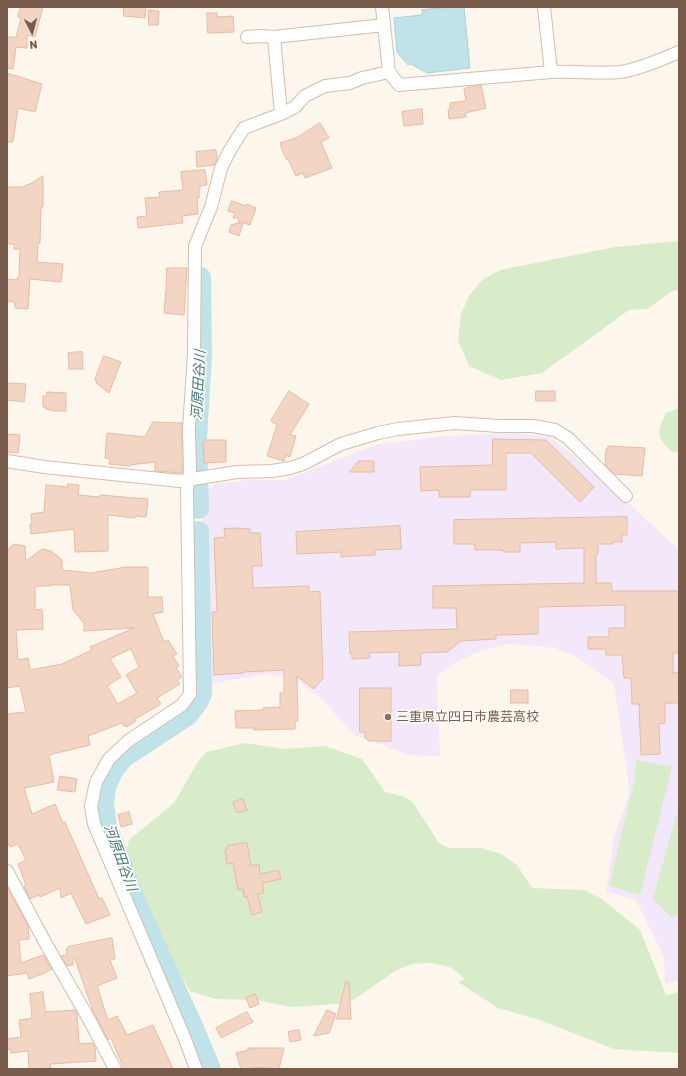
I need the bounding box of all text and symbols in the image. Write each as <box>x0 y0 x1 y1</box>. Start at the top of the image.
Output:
north arrow <box>12 12 52 52</box>
text: N <box>29 38 38 51</box>
water label: 河原田谷川 <box>189 350 209 420</box>
place label: 三重県立四日市農芸高校 <box>396 709 539 725</box>
marker: 三重県立四日市農芸高校 <box>383 712 393 722</box>
water label: 河原田谷川 <box>100 822 140 894</box>

